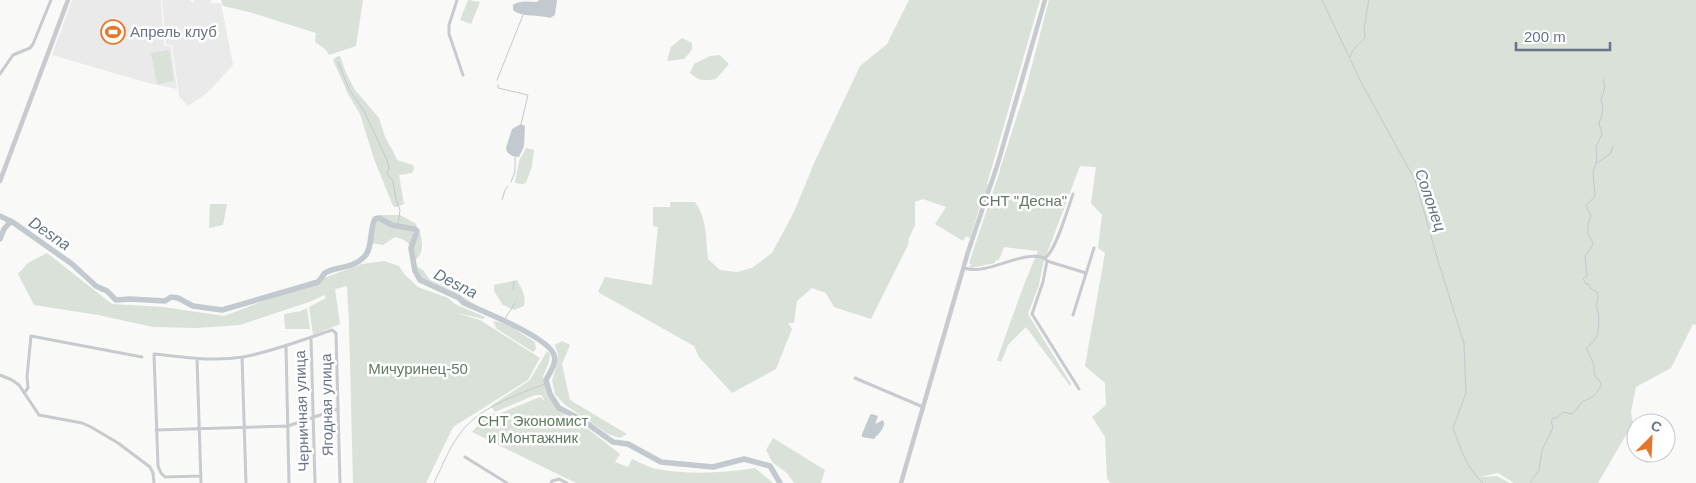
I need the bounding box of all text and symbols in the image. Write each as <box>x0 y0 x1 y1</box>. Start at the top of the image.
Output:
sports icon: Апрель клуб <box>100 19 126 45</box>
scale bar <box>1516 20 1610 52</box>
place label: Апрель клуб <box>130 23 217 40</box>
text: 200 m <box>1524 28 1566 45</box>
water label: Солонец <box>1412 167 1449 234</box>
park label: СНТ "Десна" <box>979 192 1067 209</box>
water label: Desna <box>26 213 74 253</box>
water label: Desna <box>431 265 480 302</box>
street label: Черничная улица <box>291 349 312 472</box>
street label: Ягодная улица <box>317 353 336 457</box>
park label: Мичуринец-50 <box>368 360 468 377</box>
park label: СНТ Экономист и Монтажник <box>478 412 588 446</box>
north arrow <box>1626 413 1676 463</box>
text: С <box>1648 417 1664 435</box>

